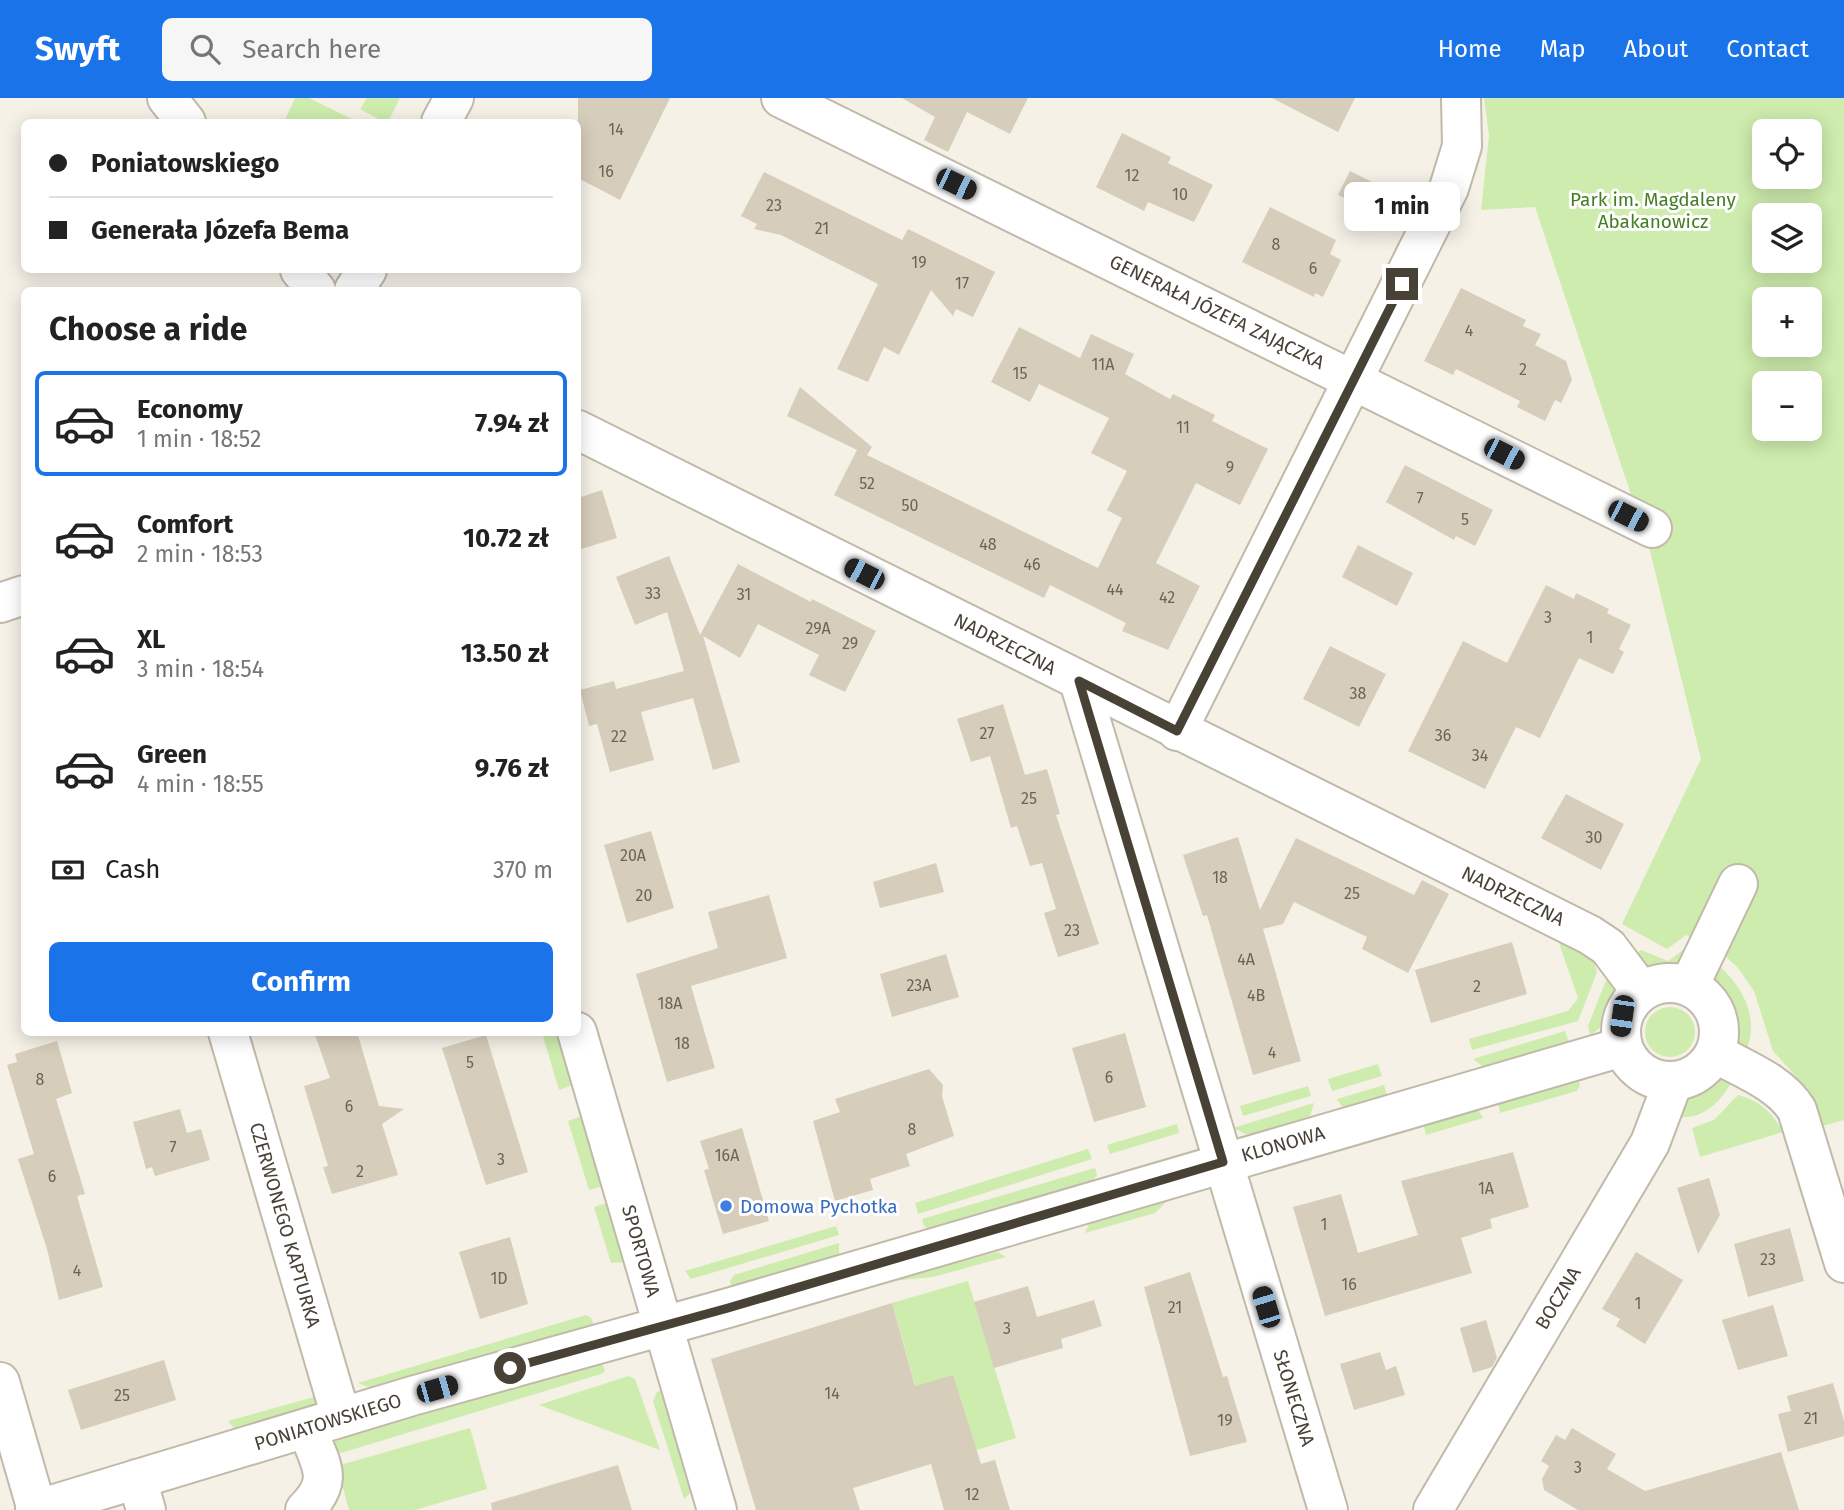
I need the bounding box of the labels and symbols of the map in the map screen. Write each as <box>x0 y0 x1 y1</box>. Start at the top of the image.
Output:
house number: 14 <box>608 120 624 139</box>
house number: 16 <box>598 162 614 181</box>
car <box>933 165 980 203</box>
house number: 12 <box>1125 166 1139 185</box>
callout: 1 min <box>1344 183 1460 232</box>
house number: 10 <box>1172 185 1188 204</box>
park label: Park im. Magdaleny Abakanowicz <box>1570 188 1737 233</box>
house number: 23 <box>766 196 782 215</box>
house number: 21 <box>815 219 829 238</box>
house number: 8 <box>1272 235 1281 254</box>
street label: GENERAŁA JÓZEFA ZAJĄCZKA <box>1106 250 1328 374</box>
house number: 19 <box>911 253 927 272</box>
house number: 6 <box>1309 259 1317 278</box>
route end <box>1386 268 1418 300</box>
house number: 17 <box>955 274 969 293</box>
house number: 4 <box>1465 321 1474 340</box>
house number: 11A <box>1092 355 1115 374</box>
house number: 2 <box>1519 360 1527 379</box>
house number: 15 <box>1013 364 1027 383</box>
house number: 11 <box>1176 418 1190 437</box>
car <box>1481 435 1528 473</box>
house number: 9 <box>1226 458 1234 477</box>
house number: 52 <box>859 474 875 493</box>
house number: 7 <box>1416 489 1424 508</box>
house number: 50 <box>902 496 919 515</box>
car <box>1605 497 1652 535</box>
house number: 5 <box>1461 510 1469 529</box>
house number: 48 <box>979 535 997 554</box>
car <box>841 555 888 593</box>
house number: 46 <box>1023 555 1041 574</box>
house number: 44 <box>1106 580 1124 599</box>
house number: 33 <box>645 584 661 603</box>
house number: 31 <box>737 585 751 604</box>
house number: 42 <box>1159 588 1175 607</box>
street label: NADRZECZNA <box>950 608 1060 680</box>
house number: 3 <box>1544 608 1552 627</box>
house number: 29A <box>805 619 831 638</box>
house number: 1 <box>1587 628 1593 647</box>
house number: 29 <box>842 634 858 653</box>
house number: 38 <box>1350 684 1367 703</box>
house number: 27 <box>980 724 994 743</box>
house number: 36 <box>1435 726 1451 745</box>
house number: 22 <box>611 727 627 746</box>
house number: 34 <box>1472 746 1489 765</box>
house number: 25 <box>1021 789 1037 808</box>
house number: 30 <box>1586 828 1603 847</box>
house number: 20A <box>620 846 647 865</box>
street label: NADRZECZNA <box>1458 861 1568 931</box>
house number: 18 <box>1212 868 1228 887</box>
house number: 25 <box>1344 884 1360 903</box>
house number: 20 <box>636 886 652 905</box>
house number: 23 <box>1064 921 1080 940</box>
house number: 4A <box>1237 950 1256 969</box>
house number: 23A <box>907 976 932 995</box>
house number: 2 <box>1473 977 1481 996</box>
house number: 4B <box>1247 986 1265 1005</box>
house number: 18A <box>658 994 683 1013</box>
car <box>1609 994 1636 1038</box>
house number: 18 <box>674 1034 690 1053</box>
house number: 4 <box>1268 1043 1277 1062</box>
house number: 5 <box>466 1053 474 1072</box>
house number: 6 <box>1105 1068 1113 1087</box>
house number: 8 <box>36 1070 45 1089</box>
house number: 6 <box>345 1097 353 1116</box>
street label: CZERWONEGO KAPTURKA <box>245 1120 325 1330</box>
house number: 8 <box>908 1120 917 1139</box>
street label: KLONOWA <box>1239 1121 1327 1167</box>
house number: 7 <box>169 1138 177 1157</box>
house number: 16A <box>715 1146 740 1165</box>
house number: 3 <box>497 1150 505 1169</box>
house number: 2 <box>356 1162 364 1181</box>
house number: 6 <box>48 1167 56 1186</box>
house number: 1A <box>1478 1179 1495 1198</box>
place label: Domowa Pychotka <box>740 1195 898 1218</box>
marker: Domowa Pychotka <box>718 1198 734 1214</box>
street label: SPORTOWA <box>617 1202 665 1300</box>
house number: 1 <box>1321 1215 1327 1234</box>
house number: 23 <box>1760 1250 1776 1269</box>
house number: 4 <box>73 1261 82 1280</box>
street label: BOCZNA <box>1530 1262 1586 1333</box>
house number: 1D <box>490 1269 508 1288</box>
house number: 16 <box>1341 1275 1357 1294</box>
car <box>1250 1284 1283 1330</box>
house number: 1 <box>1635 1294 1641 1313</box>
house number: 21 <box>1168 1298 1182 1317</box>
house number: 3 <box>1003 1319 1011 1338</box>
street label: SŁONECZNA <box>1268 1347 1320 1449</box>
route start <box>494 1352 526 1384</box>
car <box>414 1373 461 1405</box>
house number: 14 <box>824 1384 840 1403</box>
house number: 25 <box>114 1386 130 1405</box>
street label: PONIATOWSKIEGO <box>252 1389 404 1455</box>
house number: 21 <box>1804 1409 1818 1428</box>
house number: 19 <box>1217 1411 1233 1430</box>
house number: 3 <box>1574 1458 1582 1477</box>
house number: 12 <box>965 1485 979 1504</box>

